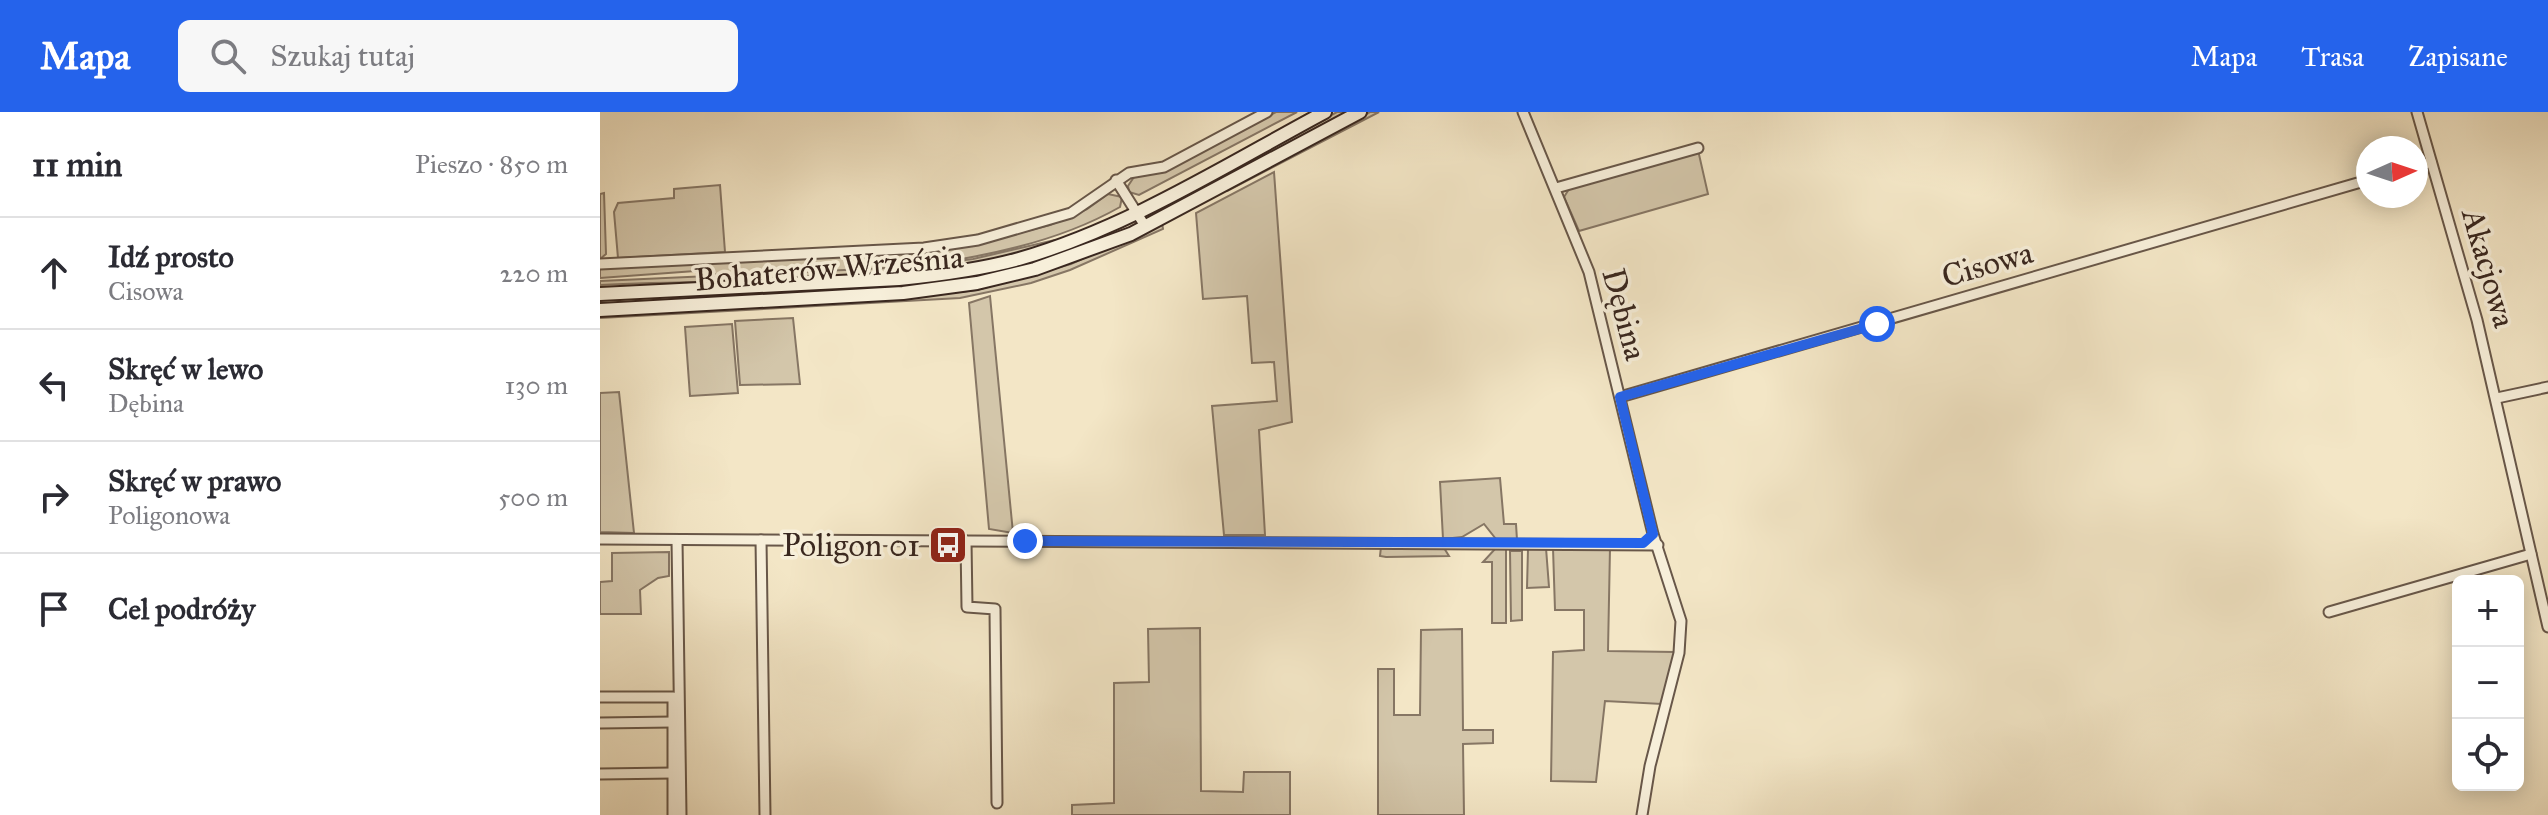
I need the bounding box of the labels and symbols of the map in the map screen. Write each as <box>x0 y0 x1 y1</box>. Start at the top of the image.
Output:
north arrow <box>2356 136 2428 208</box>
street label: Akacjowa <box>2452 202 2524 333</box>
street label: Cisowa <box>1937 233 2038 296</box>
street label: Bohaterów Września <box>693 237 966 300</box>
street label: Dębina <box>1594 264 1656 365</box>
route start <box>1859 306 1895 342</box>
route end <box>1007 523 1043 559</box>
bus stop icon: Poligon 01 <box>927 524 969 566</box>
place label: Poligon 01 <box>782 526 920 565</box>

